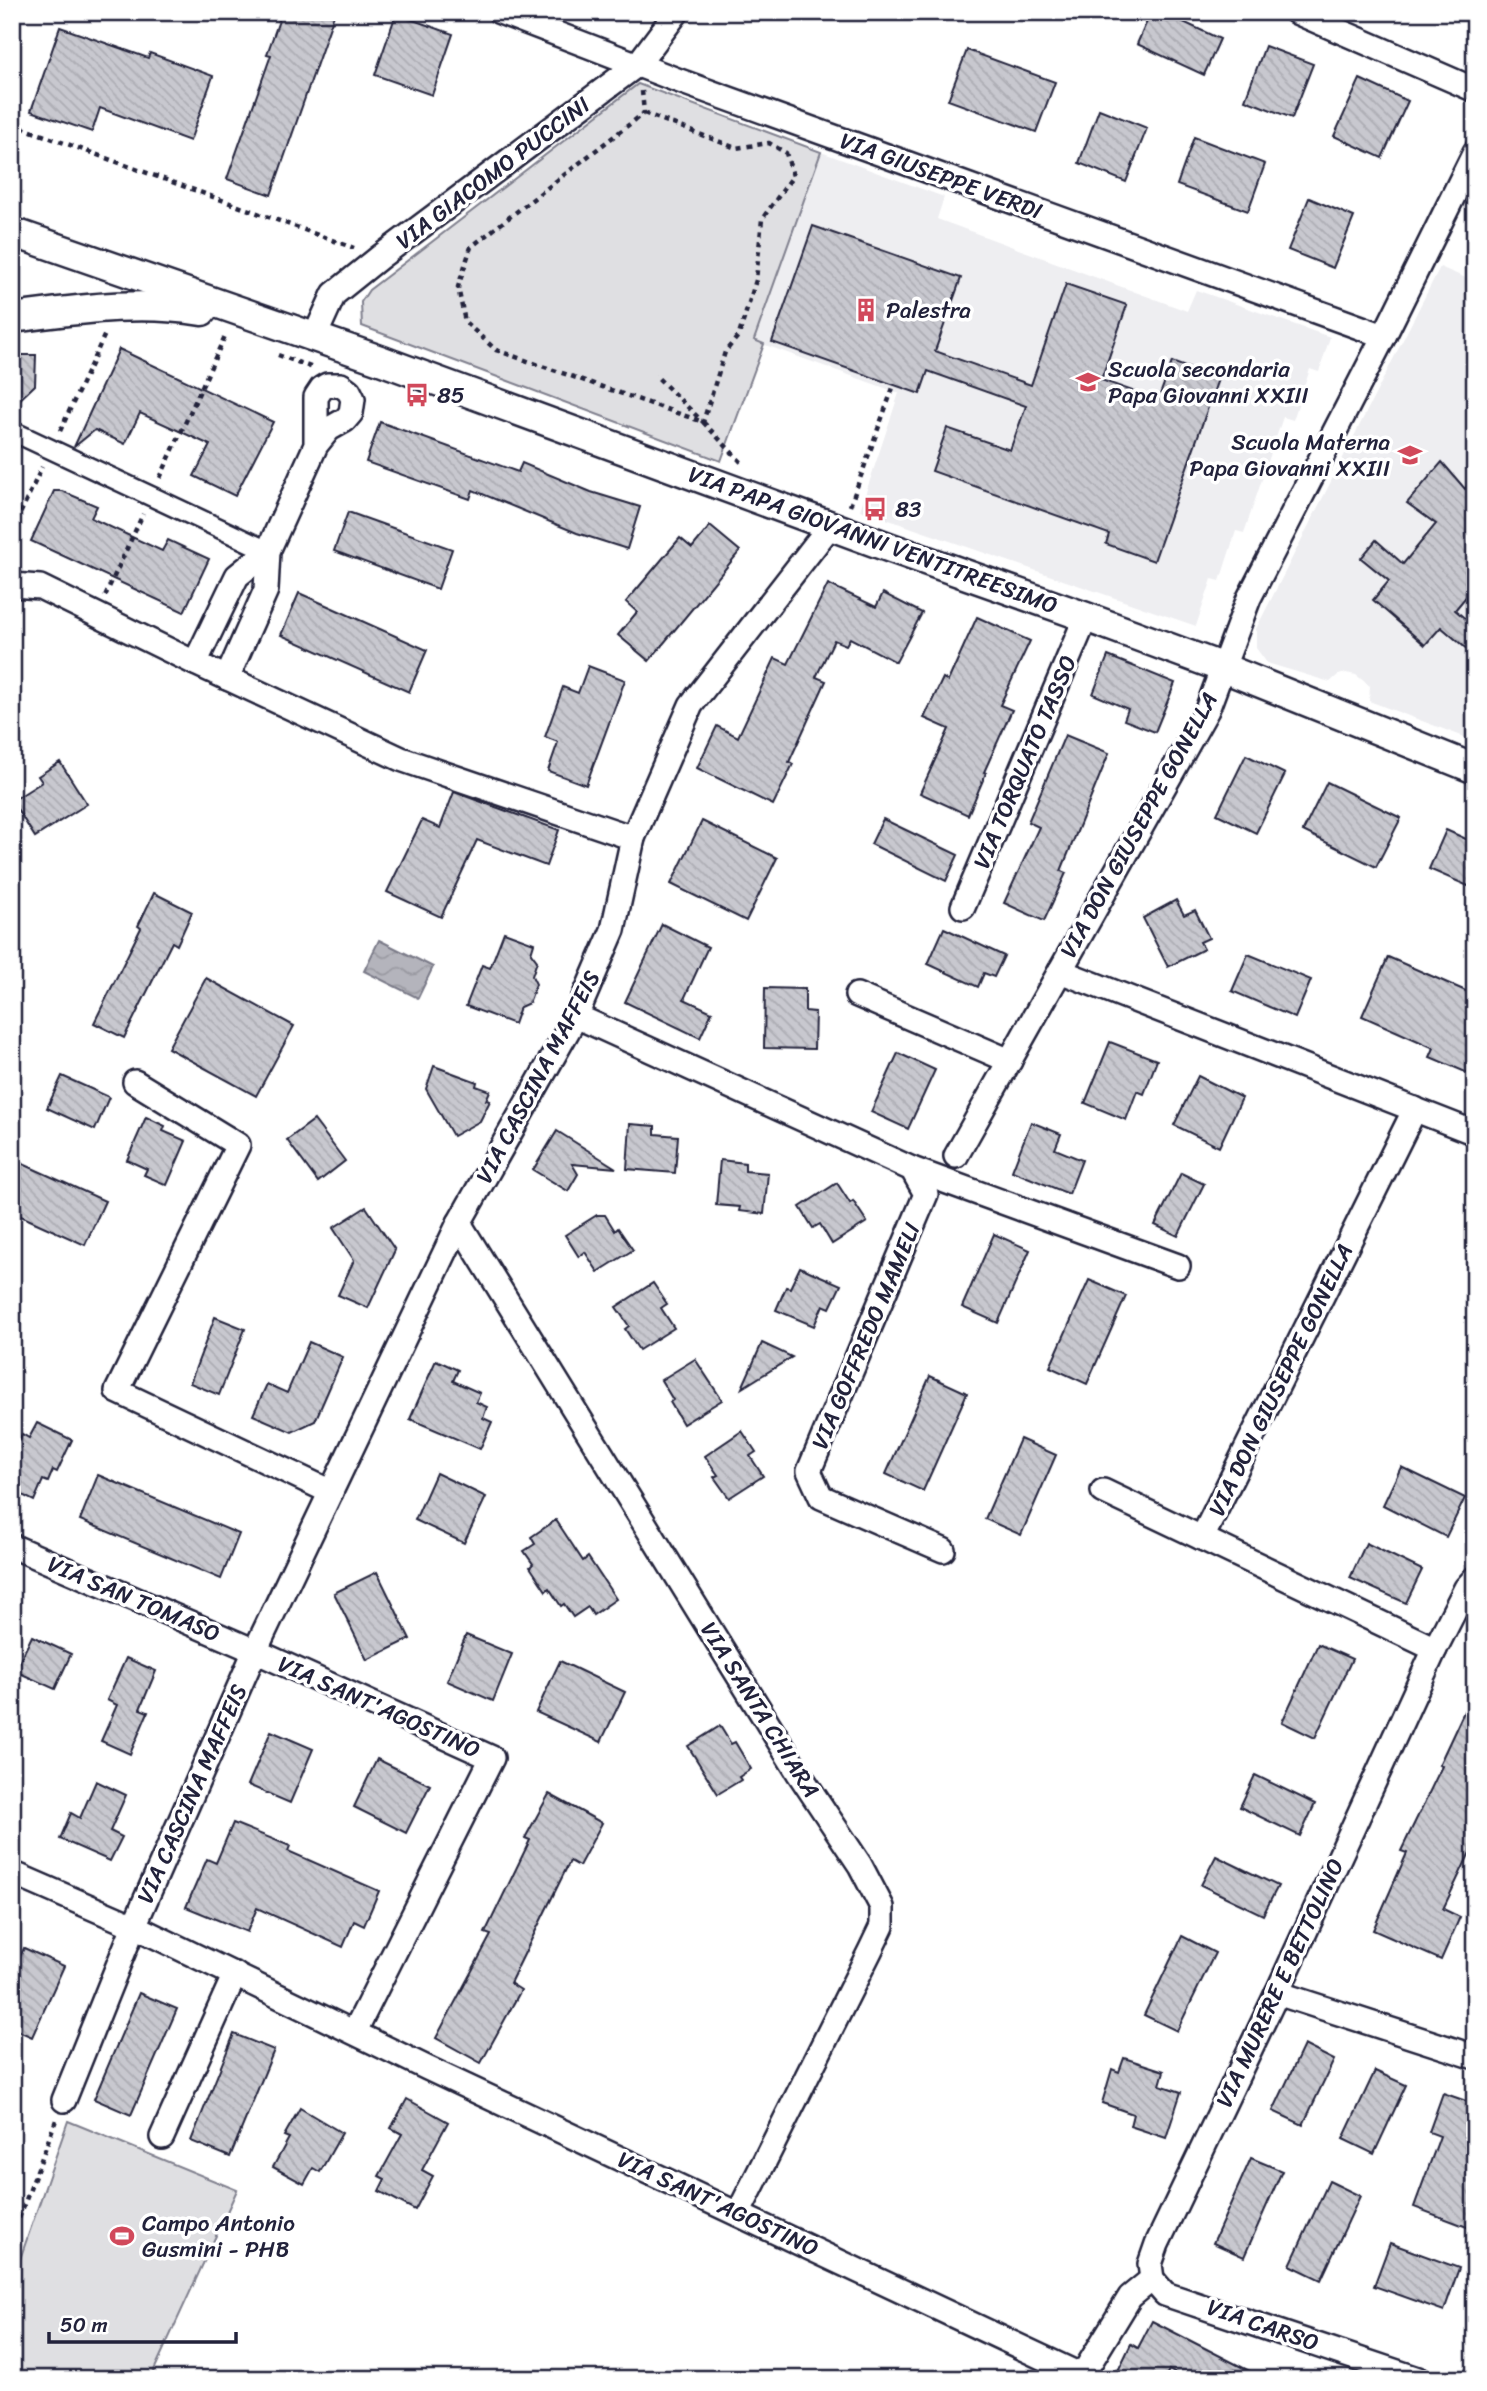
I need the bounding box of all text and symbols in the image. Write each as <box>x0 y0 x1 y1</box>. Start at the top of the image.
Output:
street label: VIA GIACOMO PUCCINI <box>387 86 599 260</box>
street label: VIA GIUSEPPE VERDI <box>834 120 1048 232</box>
place label: Palestra <box>886 290 971 331</box>
building icon: Palestra <box>852 296 880 324</box>
place label: Scuola secondaria Papa Giovanni XXIII <box>1108 349 1309 416</box>
school or university icon: Scuola secondaria Papa Giovanni XXIII <box>1074 368 1102 396</box>
place label: 85 <box>437 375 465 416</box>
bus stop icon: 85 <box>403 381 431 409</box>
place label: Scuola Materna Papa Giovanni XXIII <box>1189 422 1390 489</box>
school or university icon: Scuola Materna Papa Giovanni XXIII <box>1396 441 1424 469</box>
street label: VIA PAPA GIOVANNI VENTITREESIMO <box>682 454 1064 626</box>
place label: 83 <box>895 489 922 530</box>
bus stop icon: 83 <box>861 495 889 523</box>
street label: VIA TORQUATO TASSO <box>961 649 1089 875</box>
street label: VIA DON GIUSEPPE GONELLA <box>1048 684 1230 966</box>
street label: VIA CASCINA MAFFEIS <box>464 963 612 1191</box>
street label: VIA GOFFREDO MAMELI <box>800 1216 932 1456</box>
street label: VIA DON GIUSEPPE GONELLA <box>1197 1236 1365 1524</box>
street label: VIA SAN TOMASO <box>41 1544 227 1654</box>
street label: VIA SANTA CHIARA <box>689 1613 831 1807</box>
street label: VIA SANT'AGOSTINO <box>271 1644 487 1770</box>
street label: VIA CASCINA MAFFEIS <box>125 1678 259 1910</box>
street label: VIA MURERE E BETTOLINO <box>1204 1851 1356 2115</box>
street label: VIA SANT'AGOSTINO <box>610 2139 826 2269</box>
place label: Campo Antonio Gusmini - PHB <box>142 2203 295 2270</box>
sports icon: Campo Antonio Gusmini - PHB <box>108 2222 136 2250</box>
street label: VIA CARSO <box>1201 2287 1325 2363</box>
scale bar <box>49 2300 236 2344</box>
text: 50 m <box>60 2306 108 2344</box>

